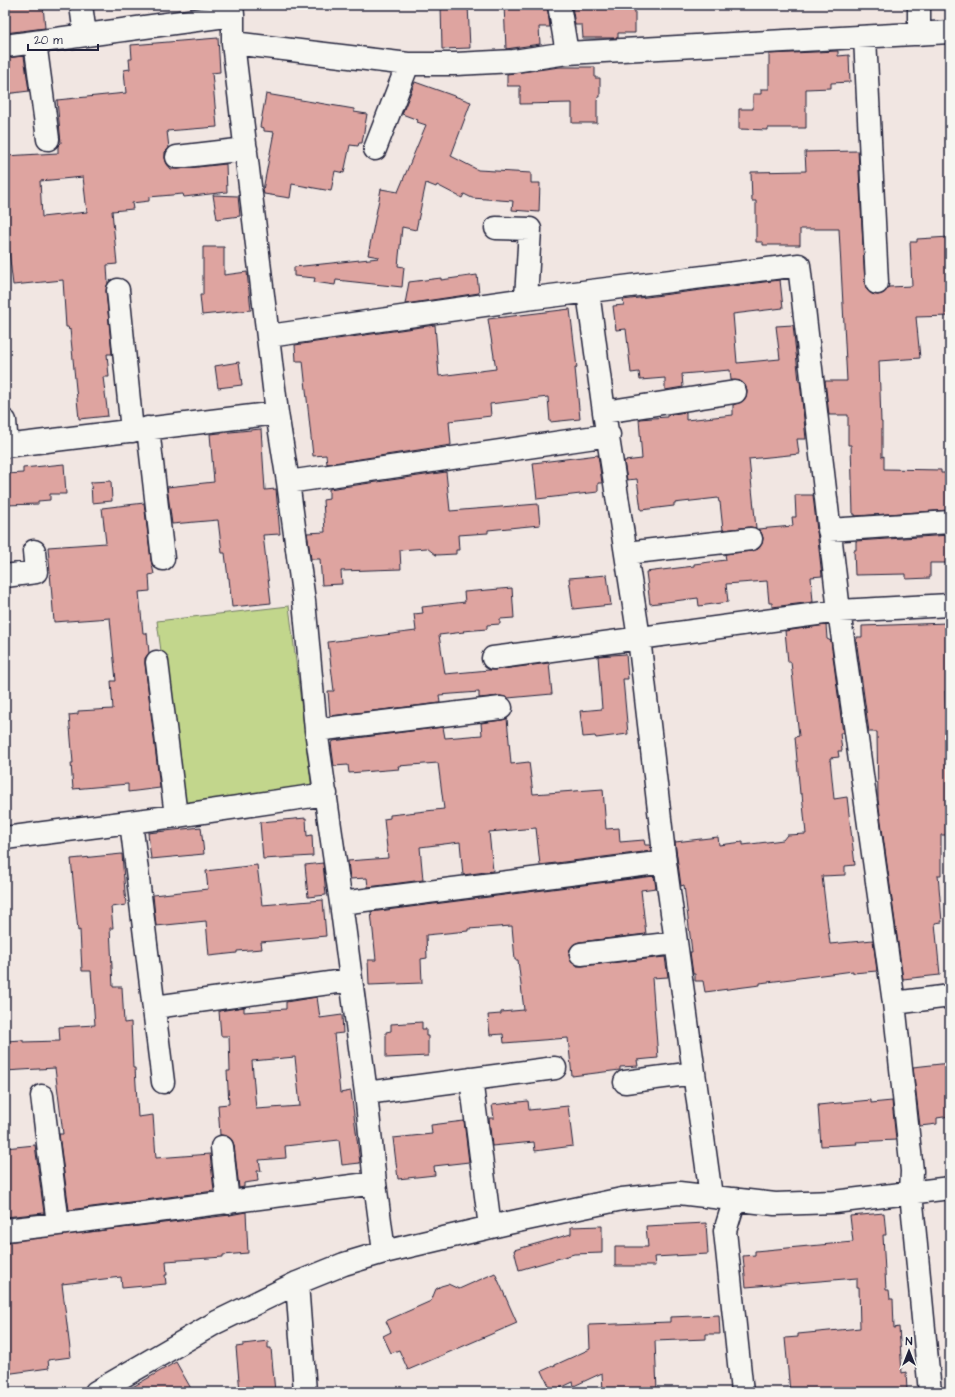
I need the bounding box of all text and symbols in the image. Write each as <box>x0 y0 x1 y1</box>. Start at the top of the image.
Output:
scale bar <box>28 26 98 52</box>
text: 20 m <box>34 32 63 49</box>
north arrow <box>889 1331 929 1371</box>
text: N <box>906 1334 913 1349</box>

